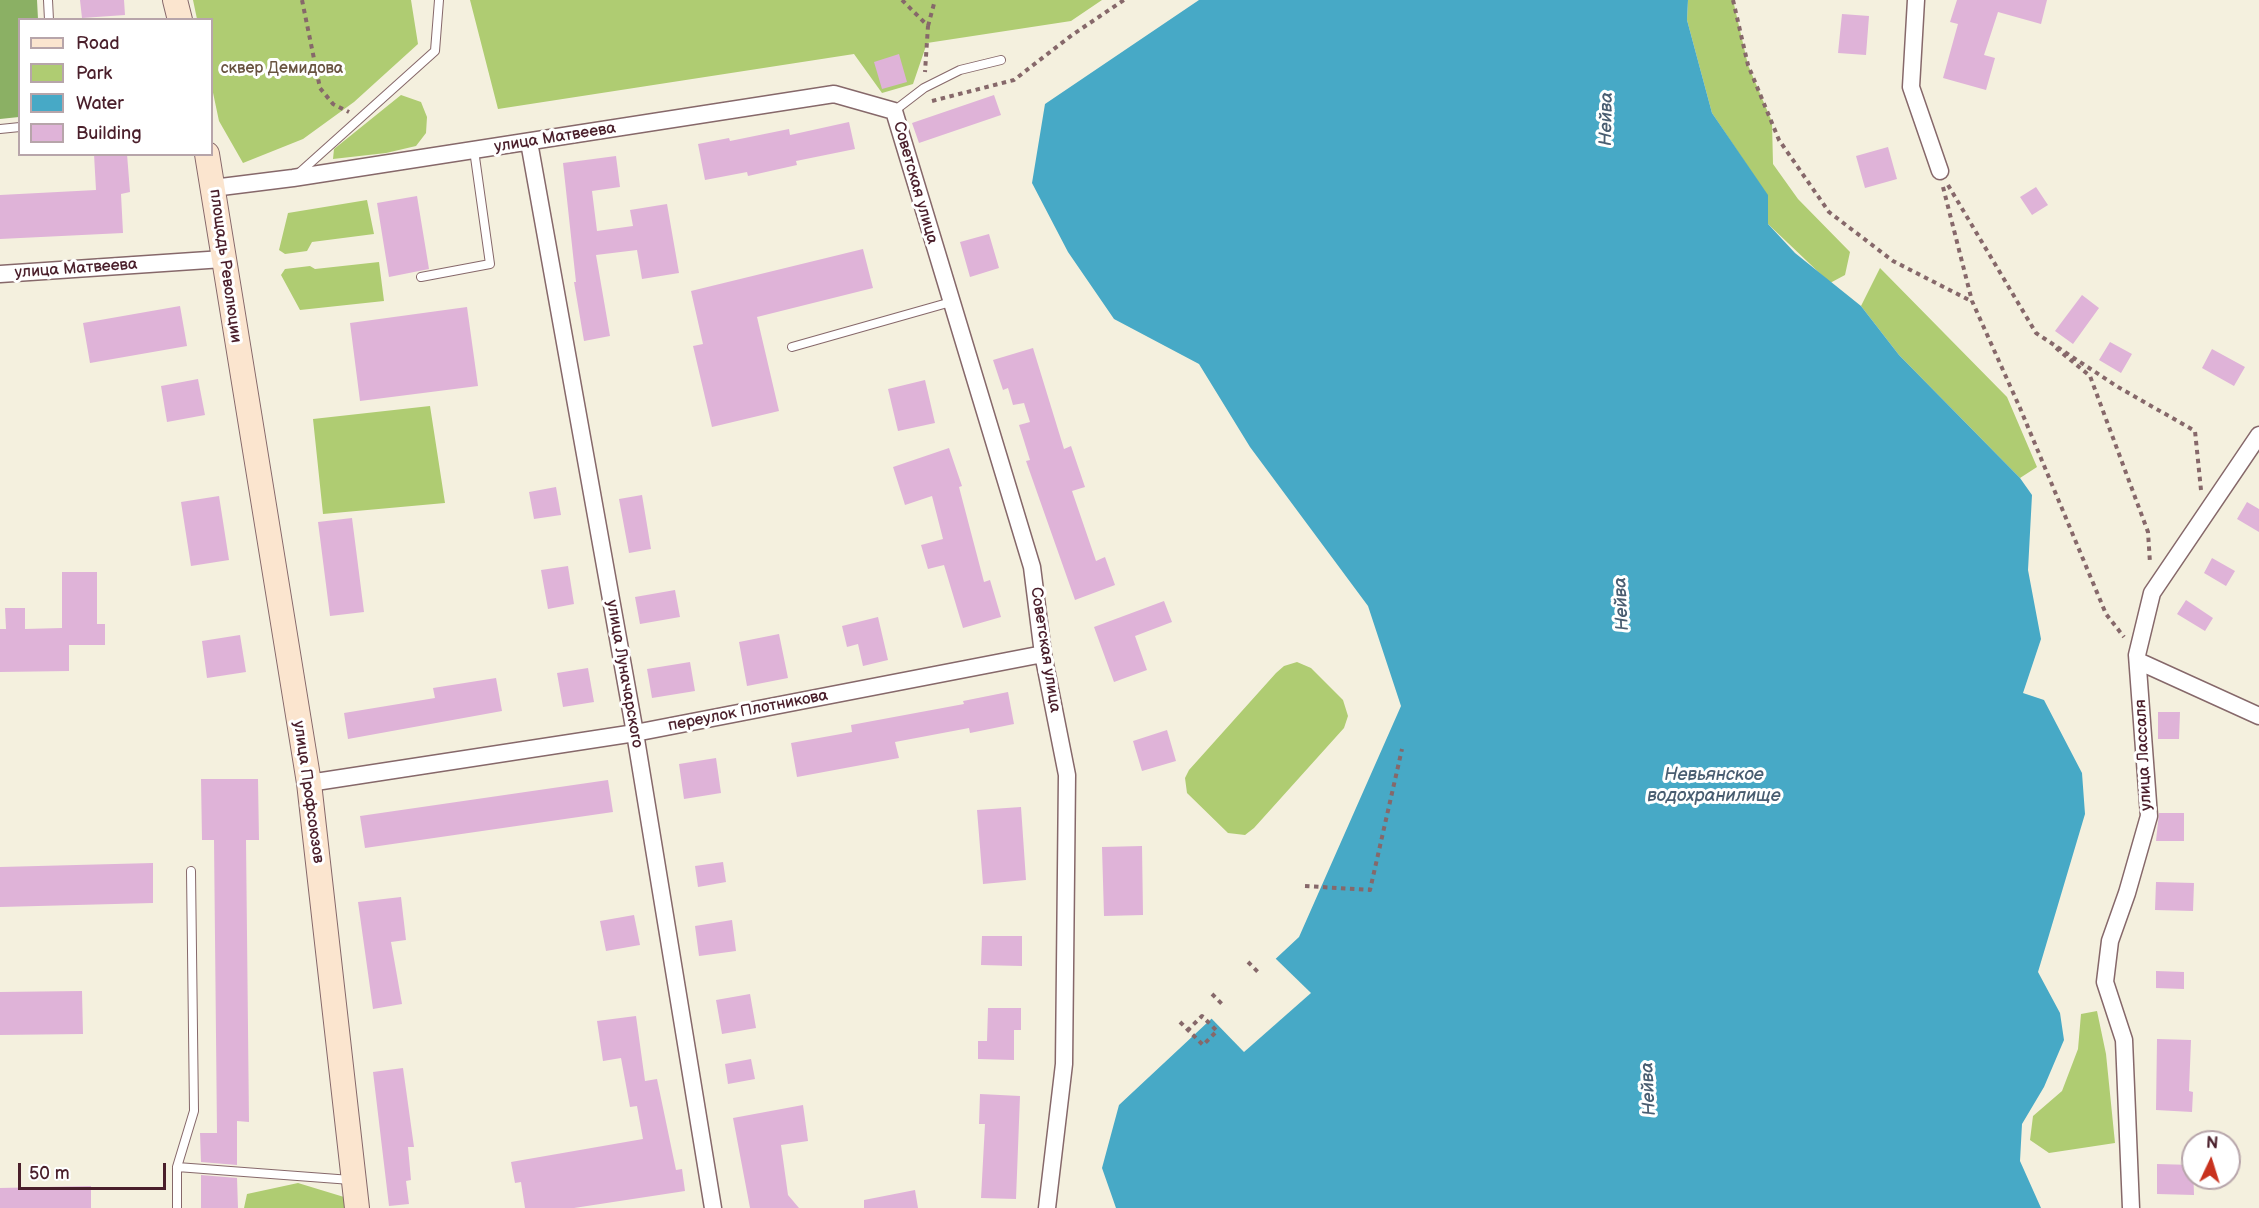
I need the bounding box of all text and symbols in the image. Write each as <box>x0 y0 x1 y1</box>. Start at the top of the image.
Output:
legend <box>18 18 213 156</box>
text: Road <box>76 33 120 54</box>
park label: сквер Демидова <box>221 59 343 79</box>
text: Park <box>76 63 112 84</box>
water label: Нейва <box>1596 92 1618 146</box>
text: Water <box>76 93 124 114</box>
street label: улица Матвеева <box>493 119 617 157</box>
street label: Советская улица <box>888 120 942 246</box>
text: Building <box>76 123 142 144</box>
street label: площадь Революции <box>205 188 245 344</box>
street label: улица Матвеева <box>14 255 138 283</box>
water label: Нейва <box>1610 577 1634 631</box>
street label: Советская улица <box>1026 586 1064 714</box>
street label: улица Луначарского <box>602 598 646 750</box>
street label: переулок Плотникова <box>666 686 830 736</box>
street label: улица Лассаля <box>2131 699 2157 811</box>
street label: улица Профсоюзов <box>288 719 328 865</box>
water label: Невьянское водохранилище <box>1647 764 1781 806</box>
water label: Нейва <box>1637 1062 1661 1116</box>
north arrow <box>2181 1130 2241 1190</box>
text: N <box>2205 1134 2219 1153</box>
scale bar <box>21 1151 170 1189</box>
text: 50 m <box>29 1163 70 1184</box>

